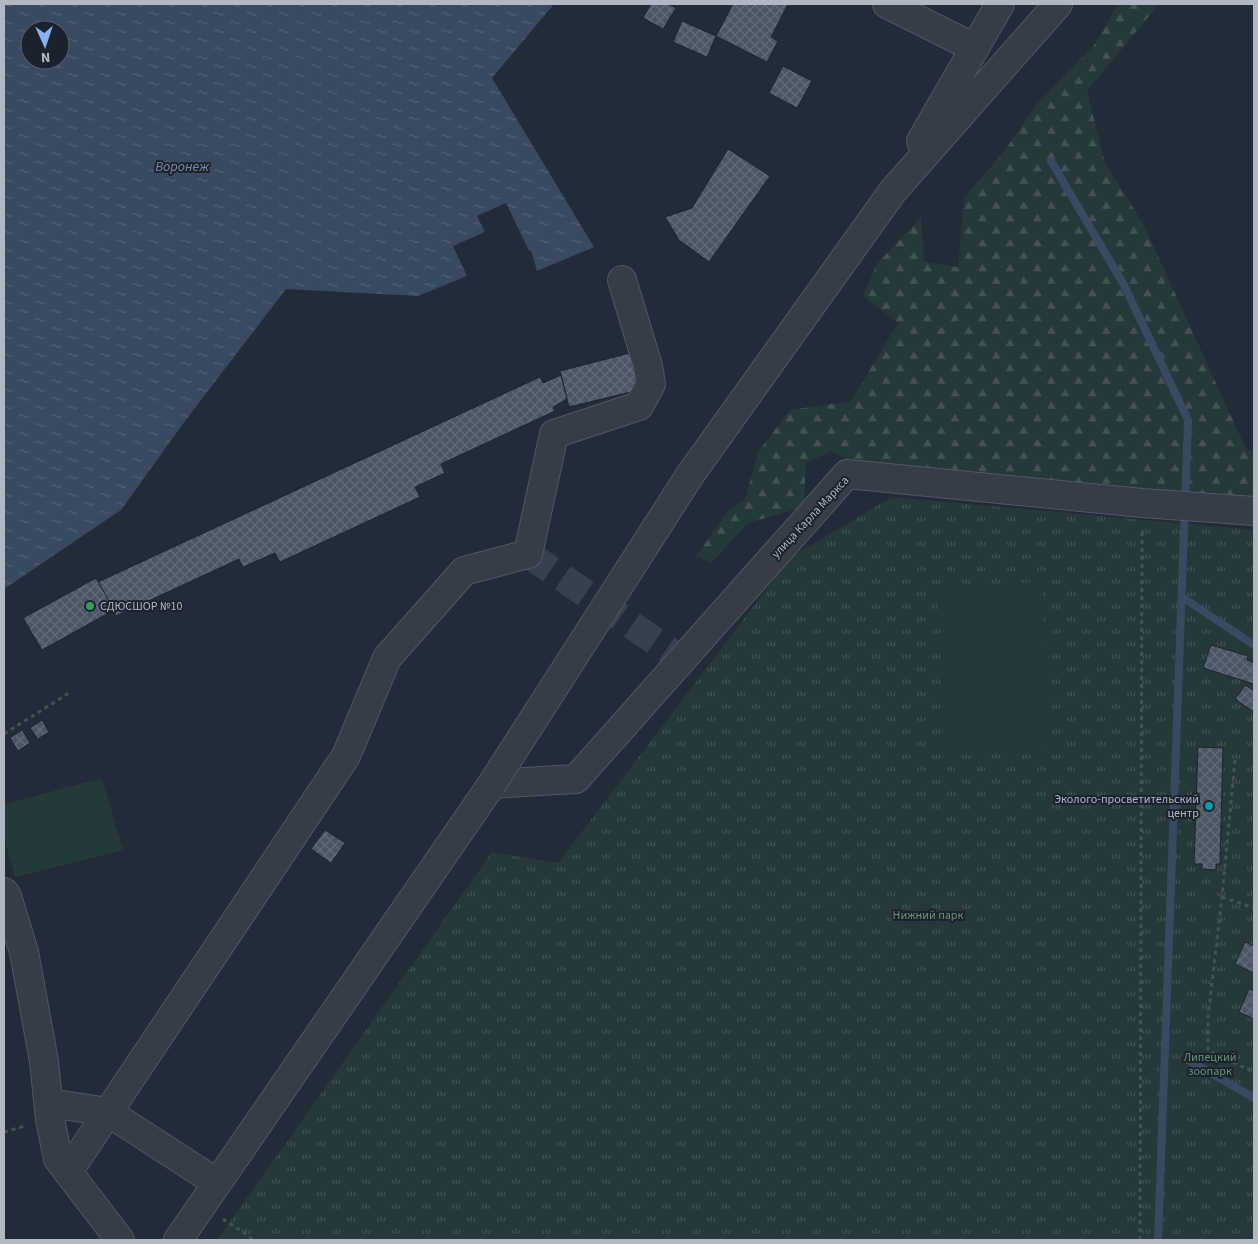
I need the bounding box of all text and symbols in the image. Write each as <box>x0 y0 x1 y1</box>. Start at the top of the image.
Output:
north arrow <box>20 20 70 70</box>
text: N <box>40 47 51 67</box>
water label: Воронеж <box>155 157 209 177</box>
street label: улица Карла Маркса <box>768 472 853 562</box>
place label: СДЮСШОР №10 <box>100 598 183 615</box>
marker: СДЮСШОР №10 <box>84 600 96 612</box>
place label: Эколого-просветительский центр <box>1054 791 1199 822</box>
marker: Эколого-просветительский центр <box>1203 800 1215 812</box>
park label: Нижний парк <box>893 907 963 924</box>
park label: Липецкий зоопарк <box>1183 1049 1237 1080</box>

